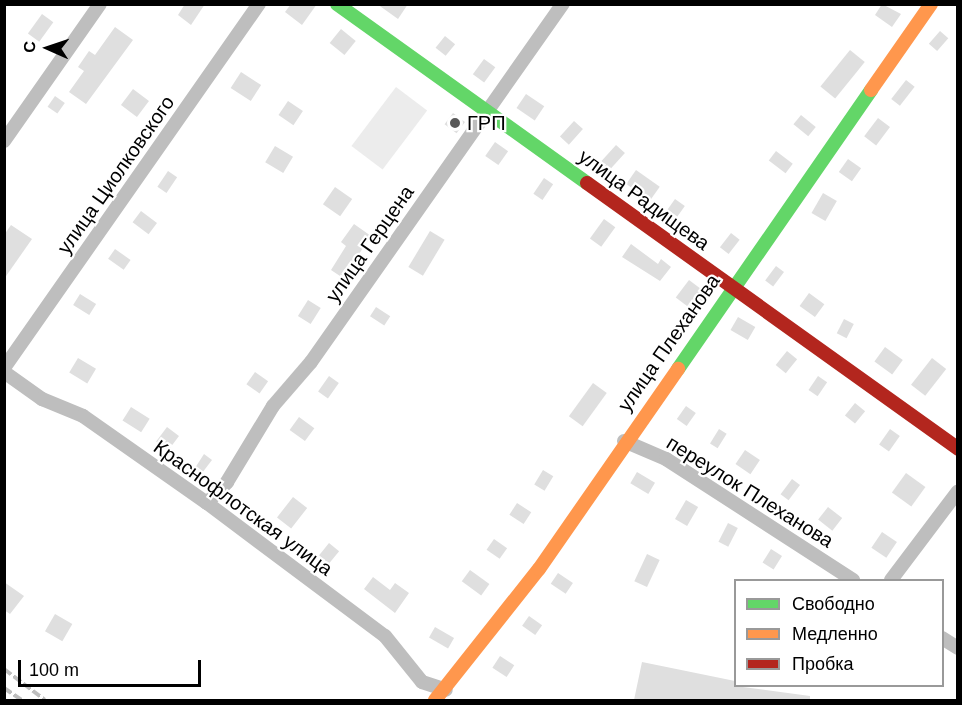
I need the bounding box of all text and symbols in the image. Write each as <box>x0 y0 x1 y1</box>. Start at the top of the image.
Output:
north arrow <box>18 18 78 78</box>
text: С <box>21 41 38 53</box>
street label: улица Циолковского <box>52 91 180 259</box>
place label: ГРП <box>467 111 506 135</box>
marker: ГРП <box>448 116 462 130</box>
street label: улица Радищева <box>574 144 714 256</box>
street label: улица Герцена <box>321 181 419 307</box>
street label: улица Плеханова <box>613 270 725 416</box>
street label: переулок Плеханова <box>662 431 838 553</box>
street label: Краснофлотская улица <box>149 435 337 581</box>
legend <box>734 579 944 687</box>
text: Свободно <box>792 594 875 614</box>
text: Медленно <box>792 624 878 644</box>
scale bar <box>21 648 204 686</box>
text: Пробка <box>792 654 854 674</box>
text: 100 m <box>29 660 79 680</box>

